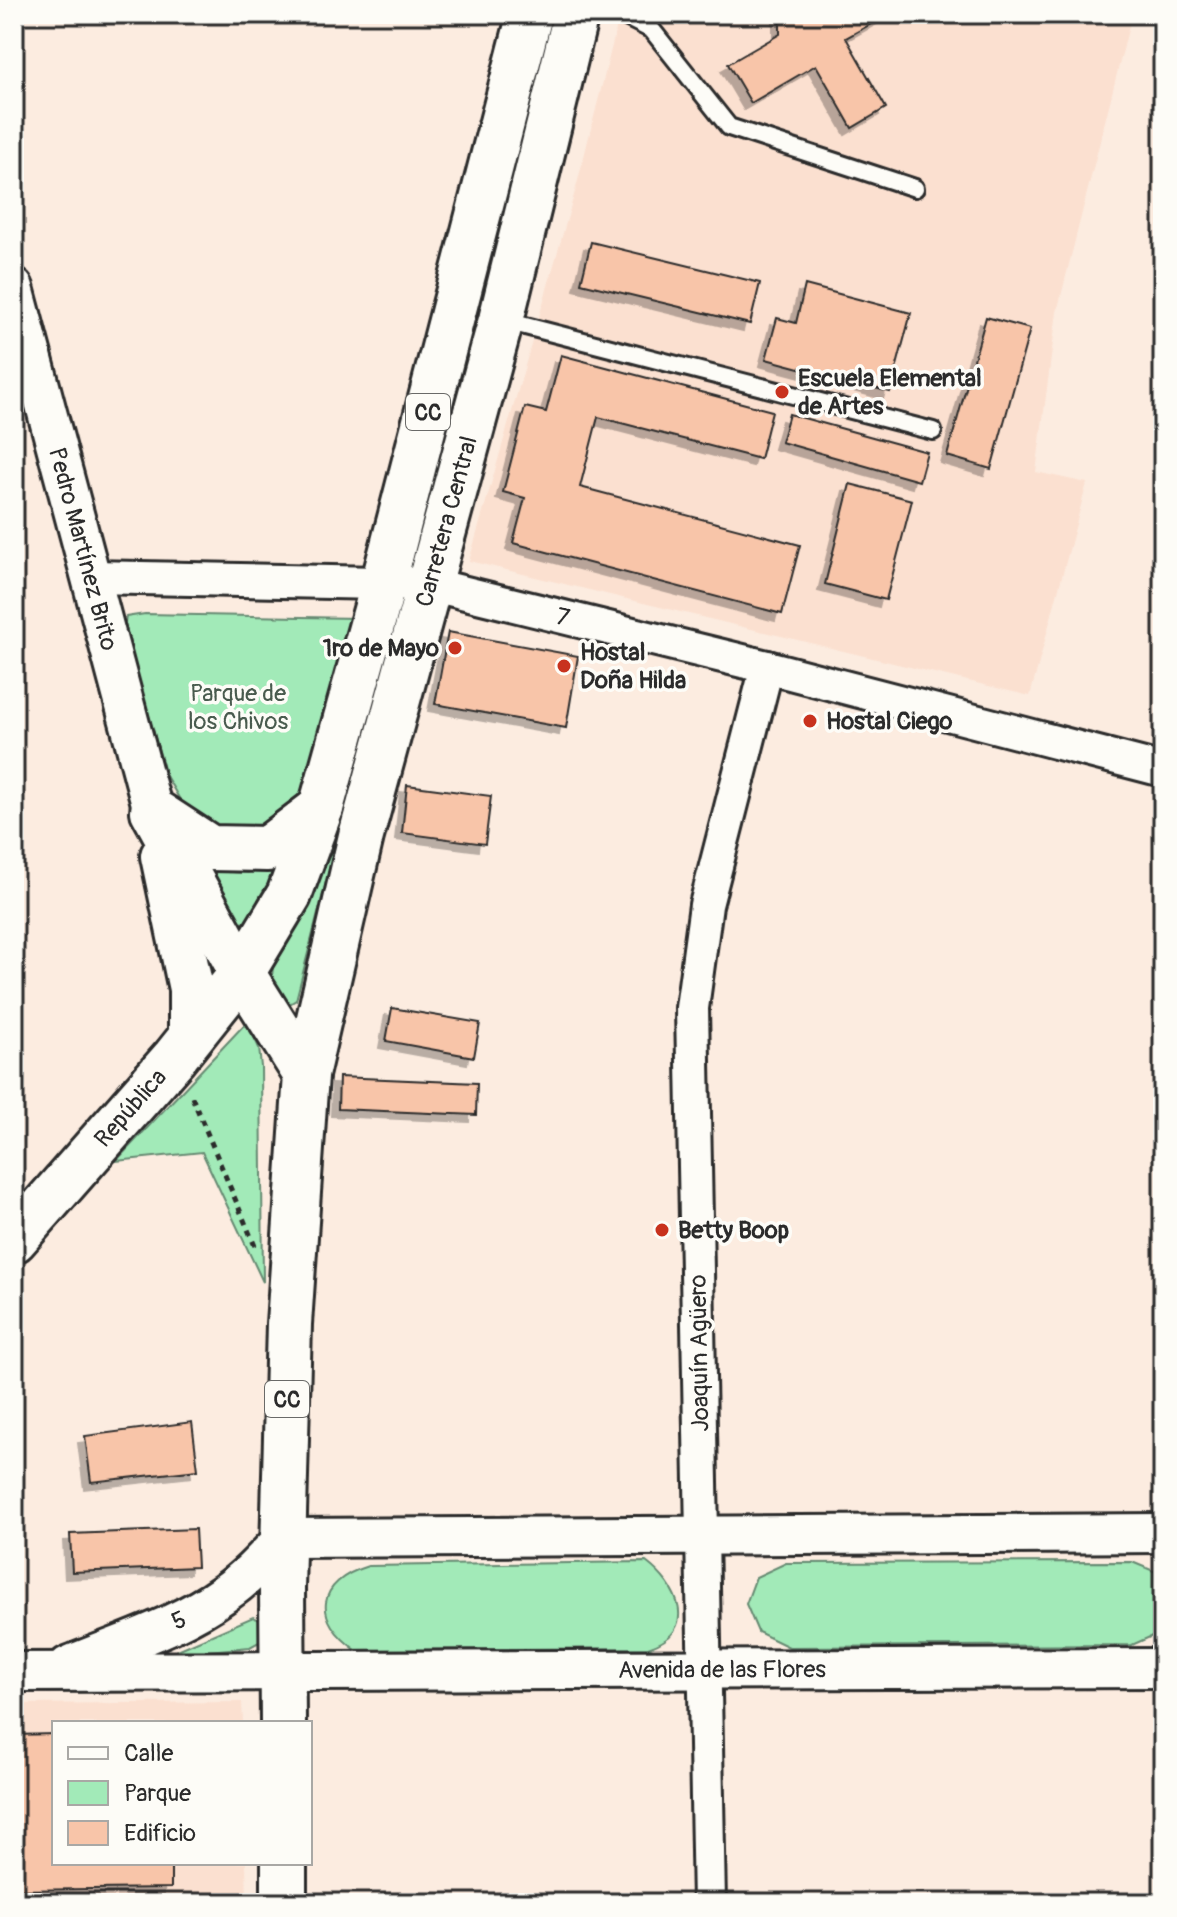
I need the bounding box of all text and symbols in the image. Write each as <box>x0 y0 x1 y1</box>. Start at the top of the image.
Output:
place label: Escuela Elemental de Artes <box>798 364 982 421</box>
marker: Escuela Elemental de Artes <box>773 383 791 401</box>
road number: CC <box>406 394 450 430</box>
street label: Carretera Central <box>410 433 484 610</box>
street label: Pedro Martínez Brito <box>42 444 124 654</box>
street label: 7 <box>553 602 573 633</box>
place label: 1ro de Mayo <box>323 634 439 663</box>
place label: Hostal Doña Hilda <box>580 638 686 695</box>
marker: 1ro de Mayo <box>446 639 464 657</box>
marker: Hostal Doña Hilda <box>555 657 573 675</box>
park label: Parque de los Chivos <box>188 679 288 736</box>
place label: Hostal Ciego <box>826 707 953 736</box>
marker: Hostal Ciego <box>801 712 819 730</box>
street label: República <box>88 1063 173 1153</box>
place label: Betty Boop <box>678 1216 789 1245</box>
marker: Betty Boop <box>653 1221 671 1239</box>
street label: Joaquín Agüero <box>684 1274 715 1432</box>
road number: CC <box>265 1381 309 1417</box>
street label: 5 <box>167 1605 191 1637</box>
street label: Avenida de las Flores <box>618 1655 826 1685</box>
legend <box>52 1721 312 1865</box>
text: Calle <box>124 1739 173 1768</box>
text: Parque <box>124 1779 191 1808</box>
text: Edificio <box>124 1819 196 1848</box>

